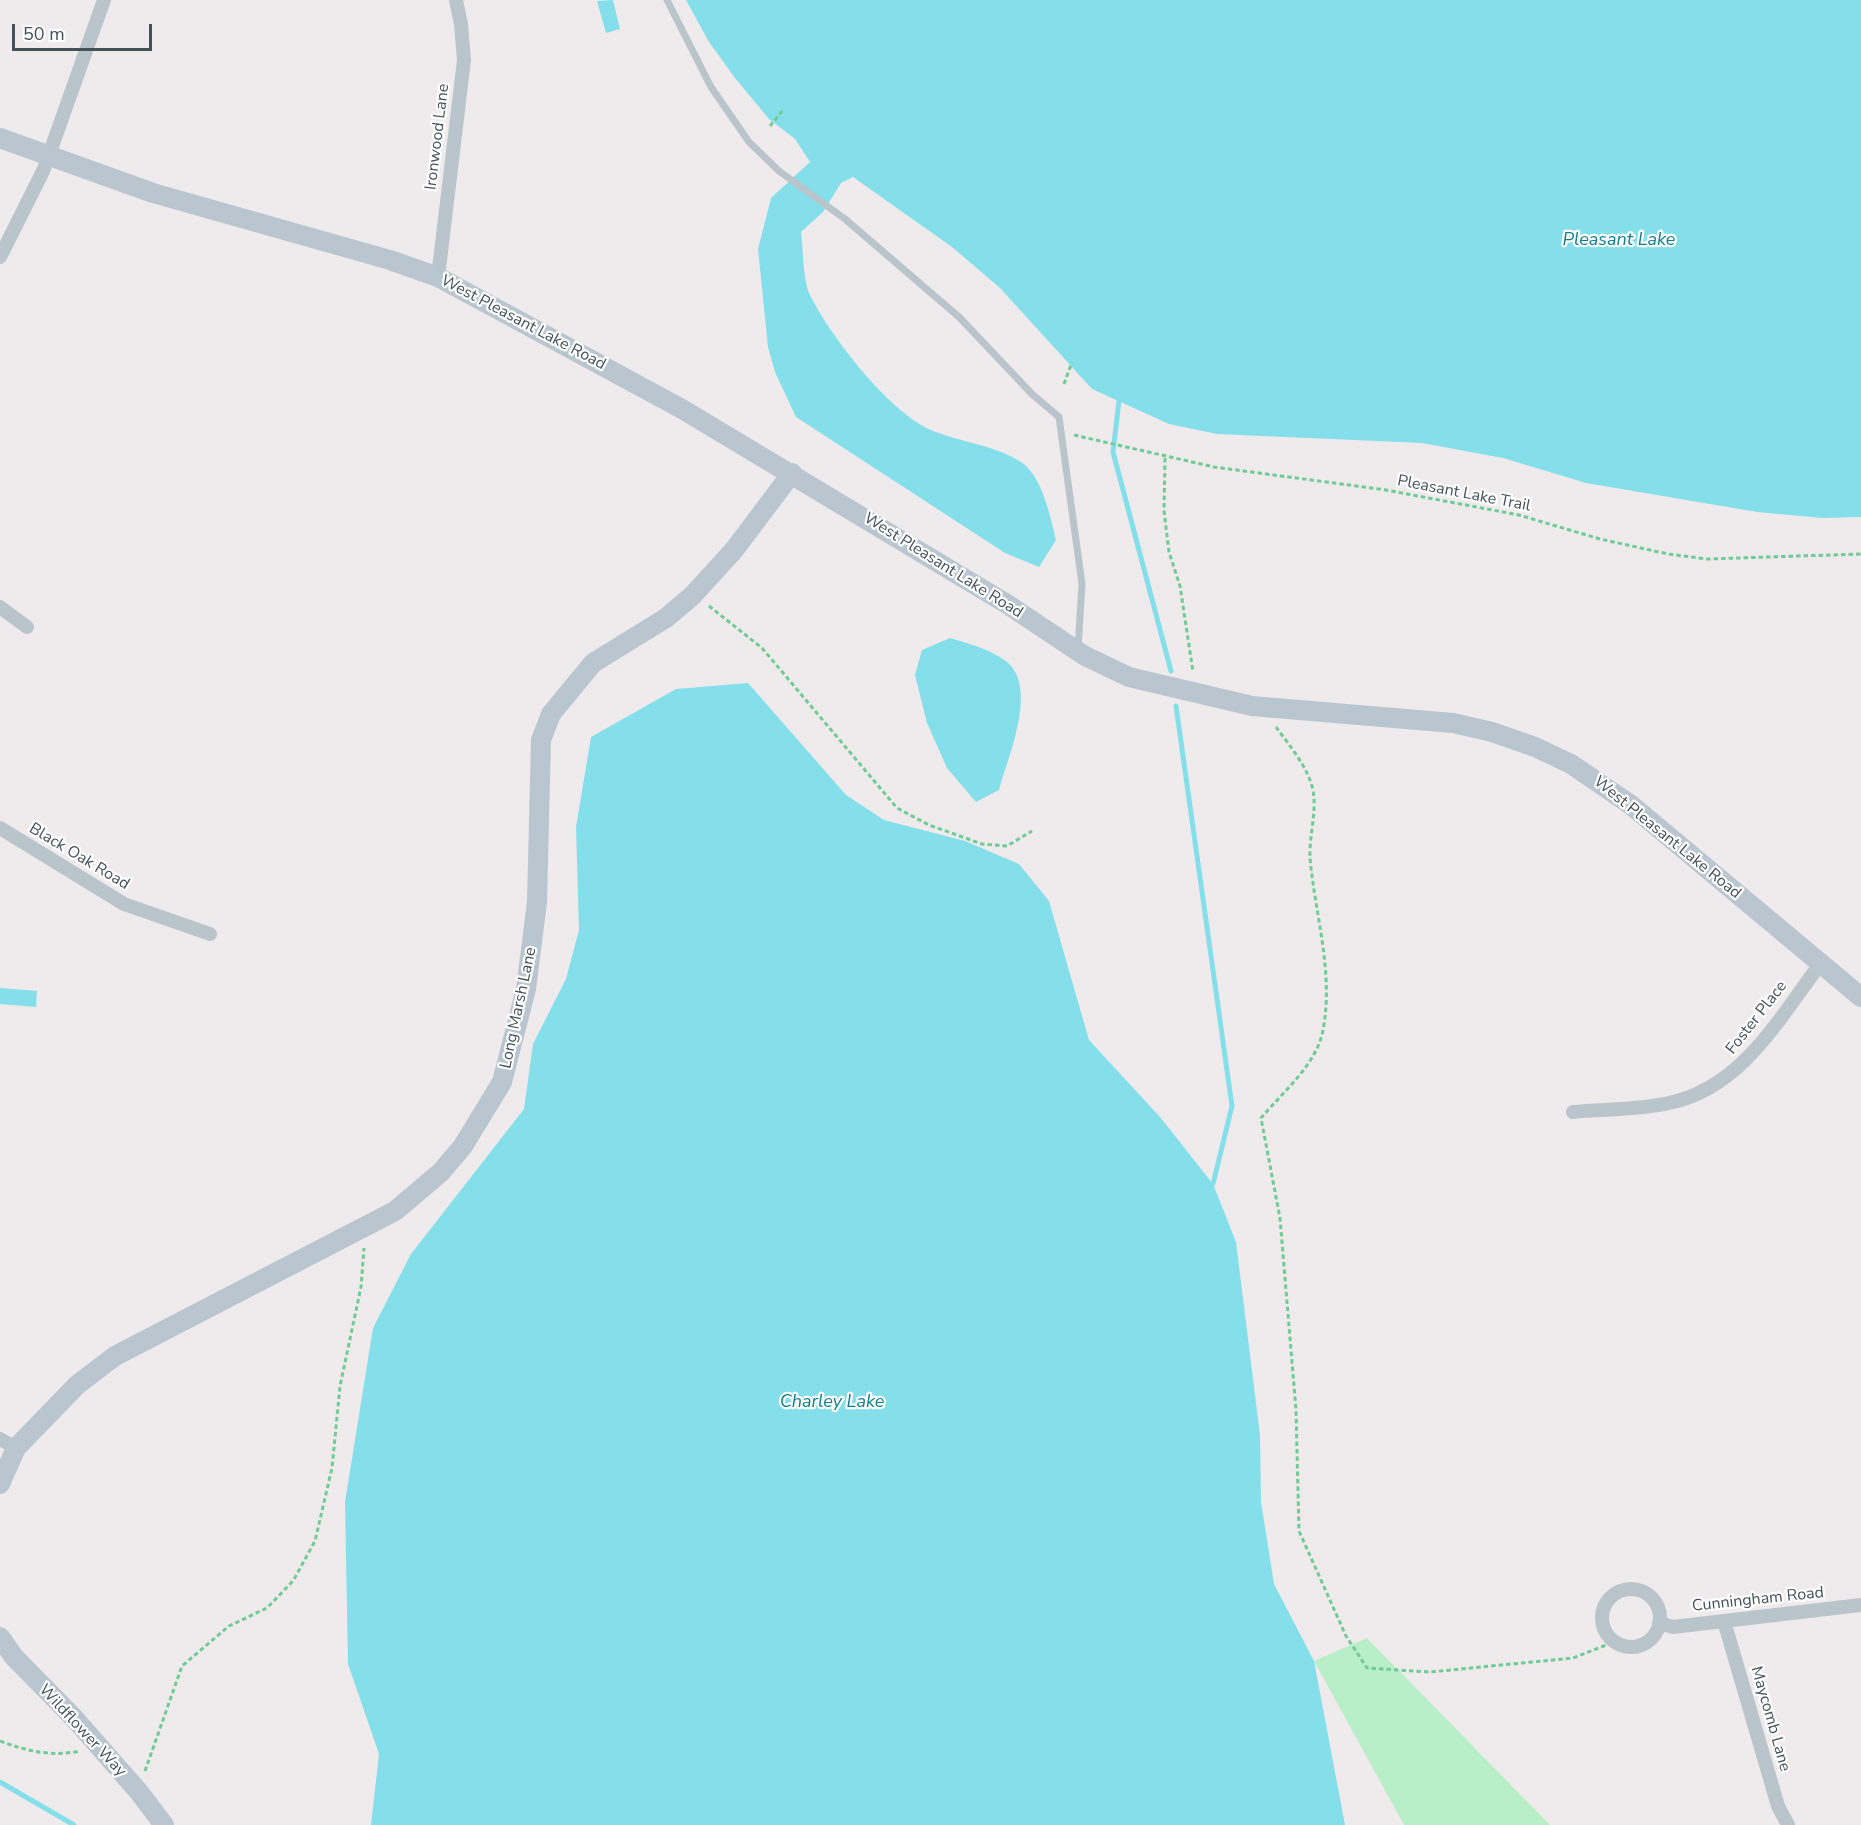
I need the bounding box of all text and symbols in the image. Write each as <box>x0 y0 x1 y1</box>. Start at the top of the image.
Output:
scale bar <box>15 12 154 50</box>
text: 50 m <box>23 22 65 46</box>
street label: Ironwood Lane <box>422 83 454 191</box>
water label: Pleasant Lake <box>1563 230 1675 252</box>
street label: West Pleasant Lake Road <box>437 271 609 375</box>
street label: Pleasant Lake Trail <box>1396 472 1532 516</box>
street label: West Pleasant Lake Road <box>860 509 1026 623</box>
street label: West Pleasant Lake Road <box>1589 773 1745 903</box>
street label: Black Oak Road <box>25 820 133 894</box>
street label: Long Marsh Lane <box>497 946 541 1070</box>
street label: Foster Place <box>1722 977 1792 1059</box>
water label: Charley Lake <box>780 1392 884 1414</box>
street label: Cunningham Road <box>1691 1584 1825 1616</box>
street label: Maycomb Lane <box>1746 1664 1794 1774</box>
street label: Wildflower Way <box>34 1681 130 1781</box>

